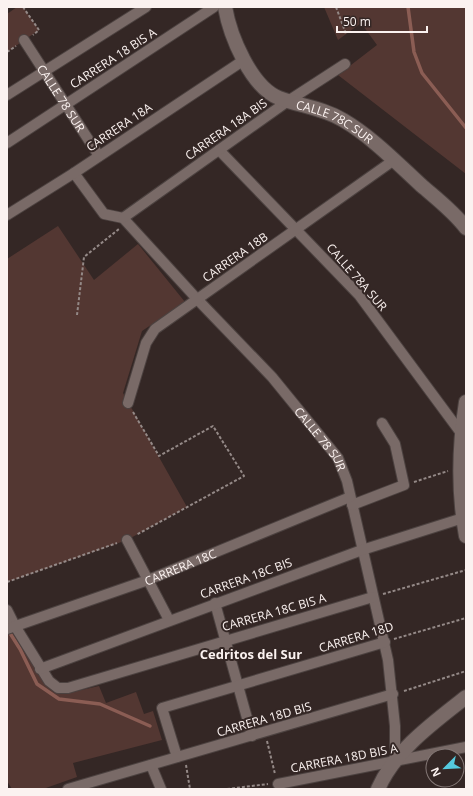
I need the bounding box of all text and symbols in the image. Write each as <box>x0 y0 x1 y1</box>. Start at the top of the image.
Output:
scale bar <box>337 8 427 34</box>
text: 50 m <box>343 13 371 30</box>
street label: CARRERA 18 BIS A <box>66 23 160 92</box>
street label: CALLE 78 SUR <box>33 61 90 135</box>
street label: CARRERA 18A BIS <box>181 94 271 164</box>
street label: CALLE 78C SUR <box>294 95 378 147</box>
street label: CARRERA 18A <box>83 98 156 155</box>
street label: CARRERA 18B <box>199 228 271 286</box>
street label: CALLE 78A SUR <box>323 239 392 315</box>
street label: CALLE 78 SUR <box>291 403 351 474</box>
street label: CARRERA 18C <box>142 544 219 589</box>
street label: CARRERA 18C BIS <box>198 553 294 603</box>
street label: CARRERA 18C BIS A <box>220 589 328 635</box>
street label: CARRERA 18D <box>317 618 395 656</box>
district label: Cedritos del Sur <box>200 645 302 663</box>
street label: CARRERA 18D BIS <box>215 697 313 741</box>
street label: CARRERA 18D BIS A <box>289 739 399 777</box>
north arrow <box>425 748 465 788</box>
text: N <box>427 765 444 779</box>

